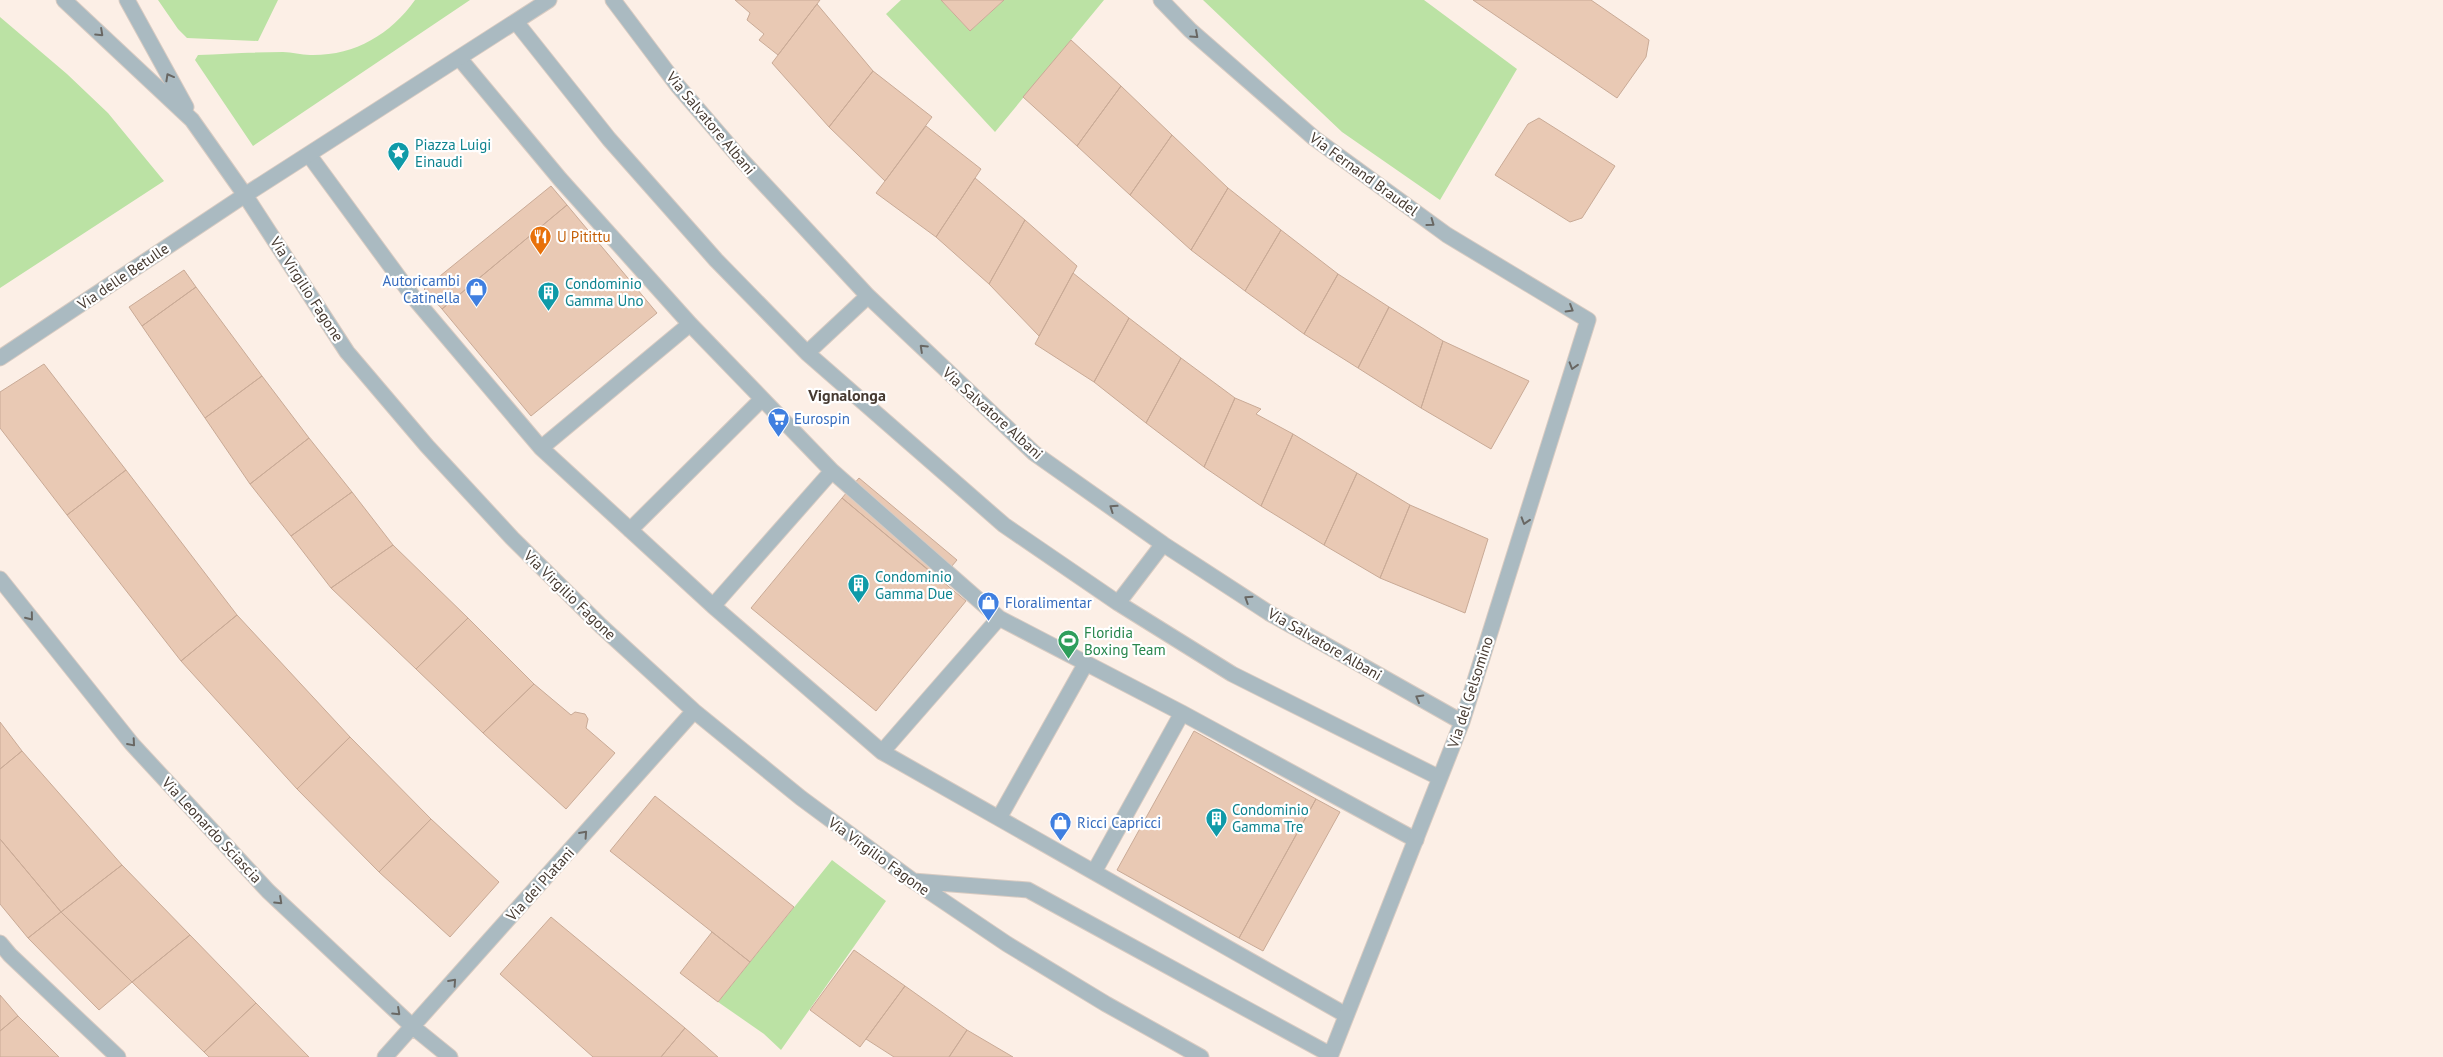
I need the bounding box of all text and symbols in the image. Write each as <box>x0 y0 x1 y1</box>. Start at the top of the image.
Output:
one-way arrow <box>94 27 103 36</box>
one-way arrow <box>1190 29 1199 38</box>
street label: Via Salvatore Albani <box>662 67 760 178</box>
one-way arrow <box>165 73 175 82</box>
street label: Via Fernand Braudel <box>1305 128 1423 220</box>
place label: Piazza Luigi Einaudi <box>415 135 491 171</box>
place icon: Piazza Luigi Einaudi <box>387 141 411 172</box>
one-way arrow <box>1426 217 1435 227</box>
restaurant icon: U Pitittu <box>529 224 553 255</box>
place label: U Pitittu <box>557 227 611 246</box>
street label: Via Virgilio Fagone <box>266 232 348 345</box>
street label: Via delle Betulle <box>73 238 172 314</box>
place label: Autoricambi Catinella <box>383 271 460 307</box>
place label: Condominio Gamma Uno <box>565 274 643 310</box>
shop icon: Autoricambi Catinella <box>464 277 488 308</box>
building icon: Condominio Gamma Uno <box>537 280 561 311</box>
one-way arrow <box>1564 302 1573 312</box>
one-way arrow <box>919 345 928 354</box>
street label: Via Salvatore Albani <box>938 362 1047 463</box>
one-way arrow <box>1569 362 1579 370</box>
district label: Vignalonga <box>807 385 886 405</box>
supermarket icon: Eurospin <box>766 406 790 437</box>
place label: Eurospin <box>794 409 850 428</box>
one-way arrow <box>1110 505 1119 515</box>
one-way arrow <box>1520 517 1530 525</box>
street label: Via Virgilio Fagone <box>519 546 620 644</box>
place label: Condominio Gamma Due <box>875 567 953 603</box>
building icon: Condominio Gamma Due <box>847 573 871 604</box>
shop icon: Floralimentar <box>977 590 1001 621</box>
place label: Floralimentar <box>1005 593 1092 612</box>
one-way arrow <box>1245 596 1254 605</box>
street label: Via Salvatore Albani <box>1264 603 1385 684</box>
one-way arrow <box>24 611 32 620</box>
place label: Floridia Boxing Team <box>1084 623 1166 659</box>
sports icon: Floridia Boxing Team <box>1056 629 1080 660</box>
street label: Via del Gelsomino <box>1443 634 1497 751</box>
one-way arrow <box>1416 694 1425 704</box>
one-way arrow <box>126 738 135 747</box>
street label: Via Leonardo Sciascia <box>157 772 266 887</box>
place label: Condominio Gamma Tre <box>1232 800 1309 836</box>
building icon: Condominio Gamma Tre <box>1204 806 1228 837</box>
shop icon: Ricci Capricci <box>1049 810 1073 841</box>
street label: Via Virgilio Fagone <box>824 812 933 899</box>
place label: Ricci Capricci <box>1077 813 1161 832</box>
one-way arrow <box>578 831 587 840</box>
street label: Via dei Platani <box>501 843 578 926</box>
one-way arrow <box>273 895 282 904</box>
one-way arrow <box>447 978 456 987</box>
one-way arrow <box>391 1006 400 1015</box>

